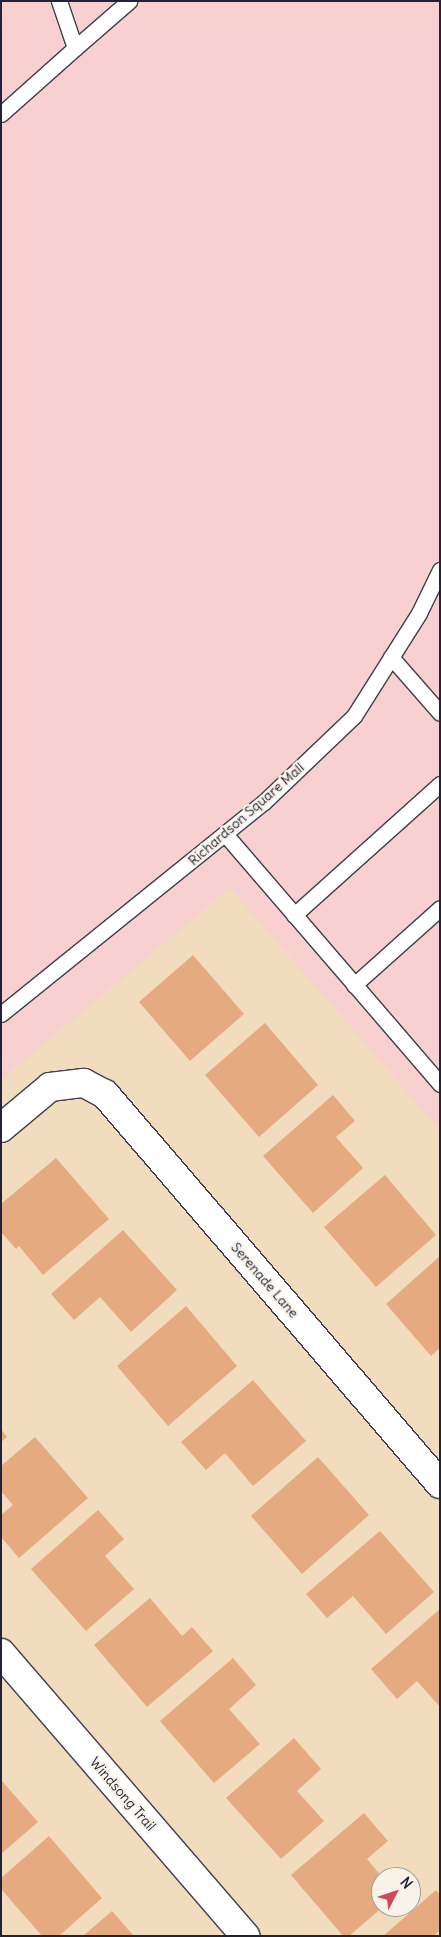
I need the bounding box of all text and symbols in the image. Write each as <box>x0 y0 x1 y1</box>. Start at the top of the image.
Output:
street label: Richardson Square Mall <box>185 759 307 869</box>
street label: Serenade Lane <box>228 1239 302 1321</box>
street label: Windsong Trail <box>87 1754 159 1834</box>
north arrow <box>371 1867 421 1917</box>
text: N <box>397 1873 417 1892</box>

